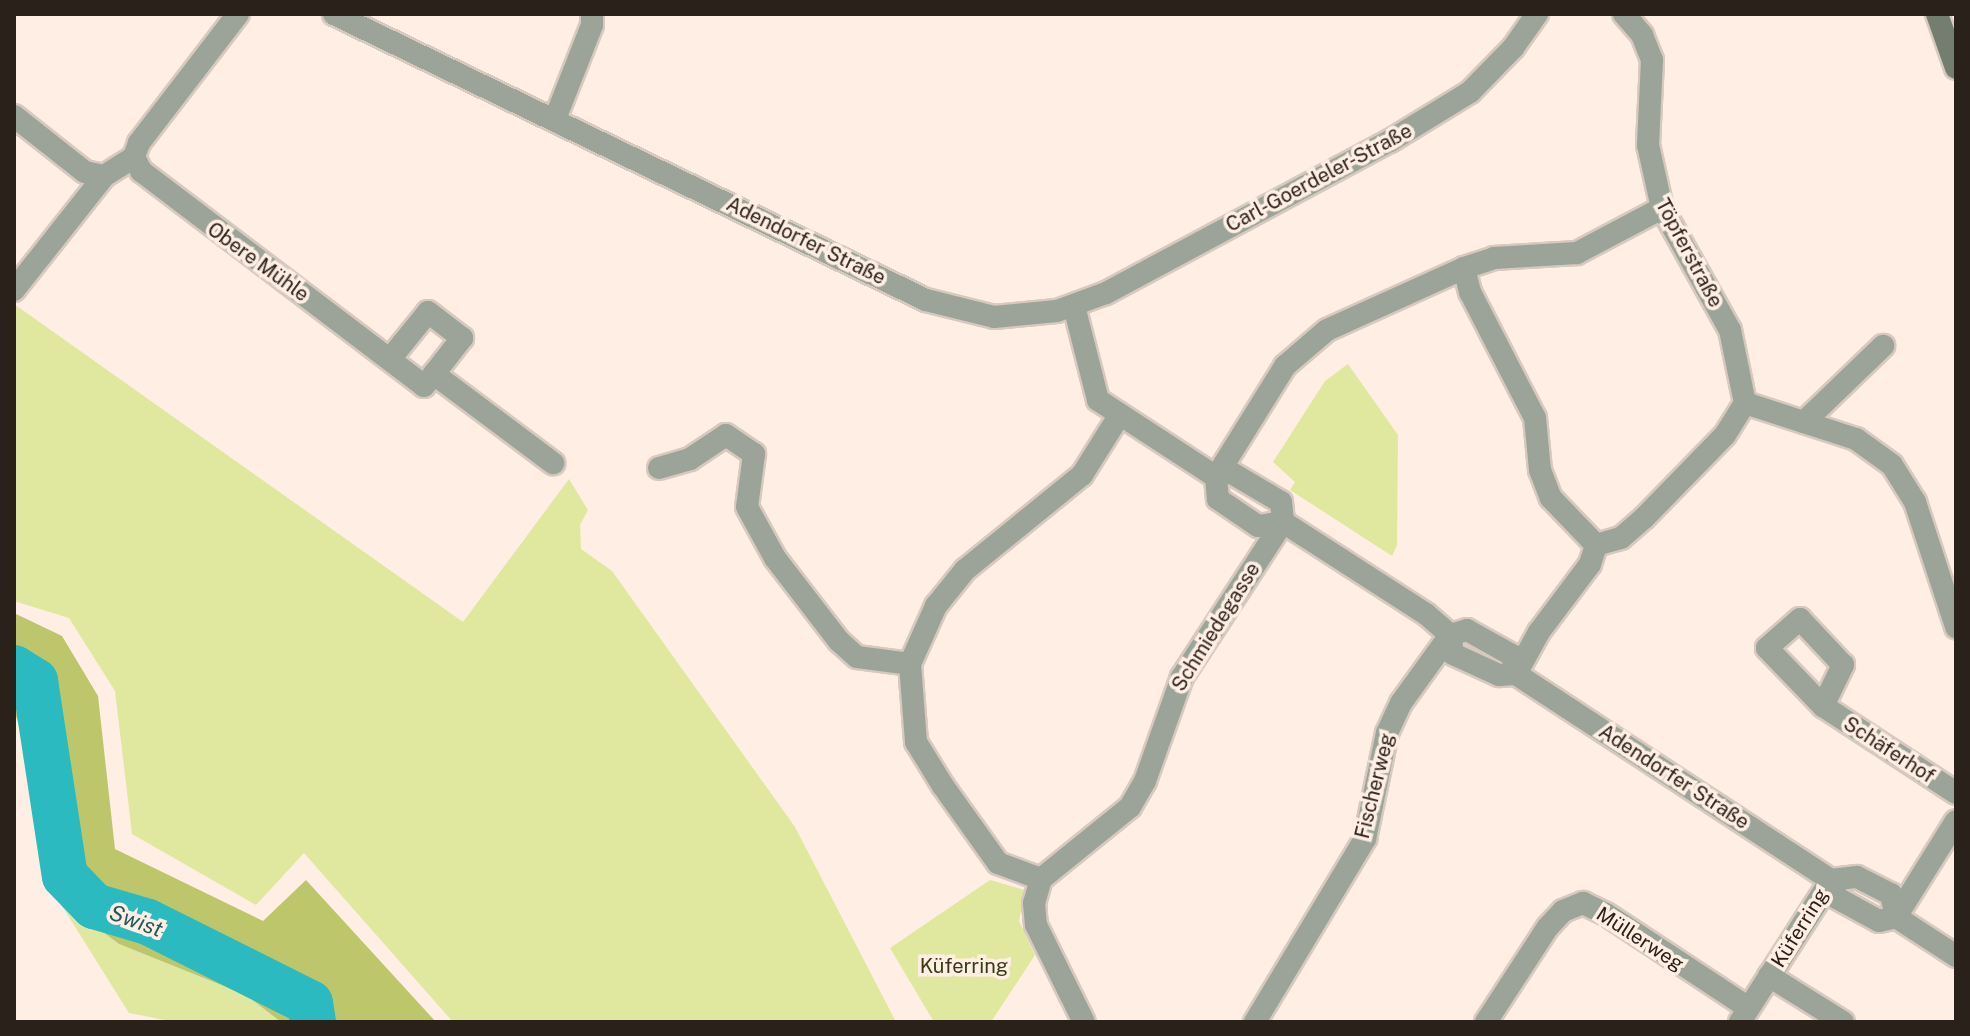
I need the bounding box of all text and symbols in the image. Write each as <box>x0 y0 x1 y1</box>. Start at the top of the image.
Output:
street label: Carl-Goerdeler-Straße <box>1222 119 1416 237</box>
street label: Adendorfer Straße <box>722 192 890 290</box>
street label: Töpferstraße <box>1650 195 1728 311</box>
street label: Obere Mühle <box>203 217 313 307</box>
street label: Schmiedegasse <box>1167 558 1265 696</box>
street label: Schäferhof <box>1839 712 1939 788</box>
street label: Adendorfer Straße <box>1594 720 1754 834</box>
street label: Fischerweg <box>1350 731 1400 841</box>
street label: Küferring <box>1766 884 1834 972</box>
water label: Swist <box>106 899 166 943</box>
street label: Müllerweg <box>1592 902 1688 976</box>
park label: Küferring <box>920 954 1008 978</box>

